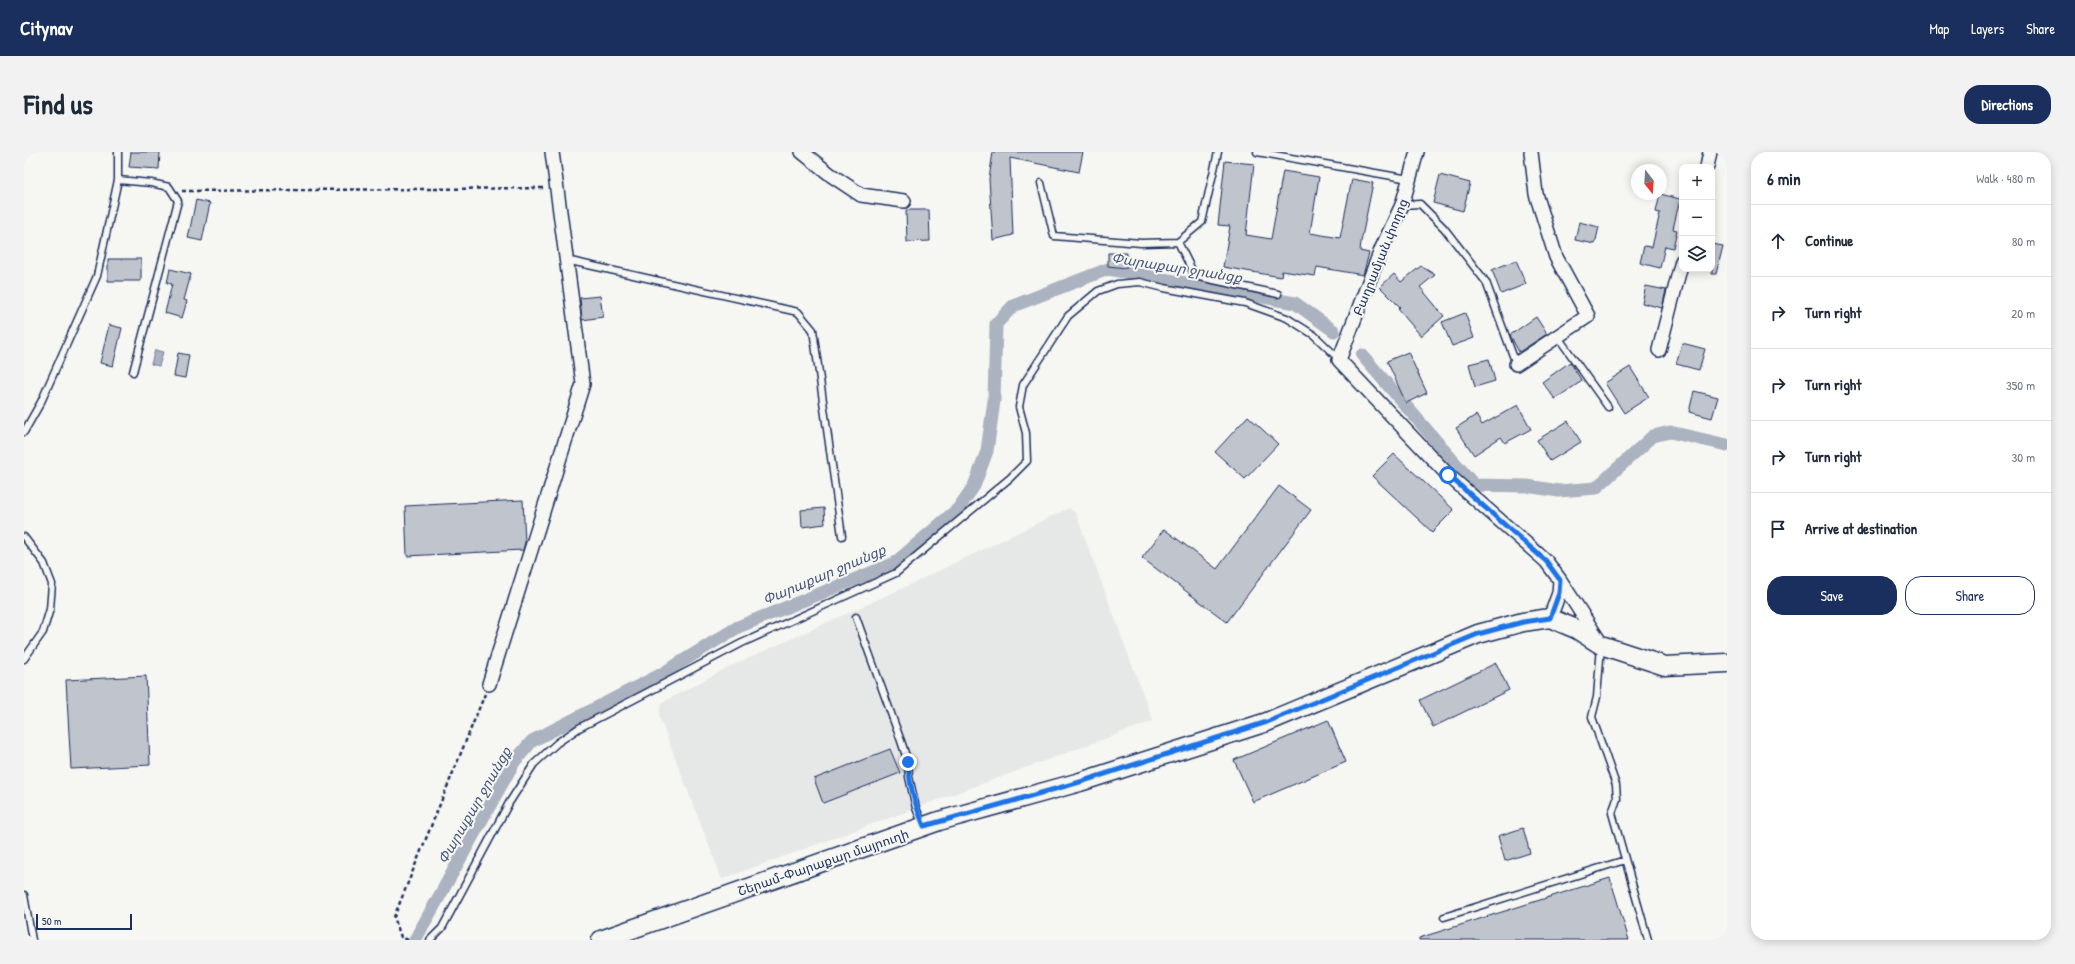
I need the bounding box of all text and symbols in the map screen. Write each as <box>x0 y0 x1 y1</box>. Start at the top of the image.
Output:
text: Citynav <box>20 15 73 41</box>
text: Map <box>1929 19 1949 38</box>
text: Layers <box>1971 19 2004 38</box>
text: Share <box>2026 19 2055 38</box>
text: Find us <box>24 85 93 123</box>
button: Directions <box>1964 85 2051 124</box>
north arrow <box>1631 164 1667 200</box>
map controls <box>1679 164 1715 272</box>
button: + <box>1679 164 1715 200</box>
text: 6 min <box>1767 167 1801 190</box>
text: Walk · 480 m <box>1976 169 2035 187</box>
street label: Բաղրամյան փողոց <box>1348 196 1412 318</box>
button: − <box>1679 200 1715 236</box>
icon: ahead <box>1767 230 1789 252</box>
text: Continue <box>1805 230 1853 251</box>
text: 80 m <box>2012 232 2035 250</box>
button: layers <box>1679 236 1715 272</box>
water label: Փարաքար ջրանցք <box>1110 247 1244 287</box>
icon: right <box>1767 302 1789 324</box>
text: Turn right <box>1805 302 1861 323</box>
text: 20 m <box>2011 304 2035 322</box>
icon: right <box>1767 374 1789 396</box>
text: Turn right <box>1805 374 1861 395</box>
text: 350 m <box>2006 376 2035 394</box>
icon: right <box>1767 446 1789 468</box>
text: Turn right <box>1805 446 1861 467</box>
text: 30 m <box>2012 448 2035 466</box>
route start <box>1439 466 1457 484</box>
icon: arrive <box>1767 518 1789 540</box>
text: Arrive at destination <box>1805 518 1917 539</box>
water label: Փարաքար ջրանցք <box>760 539 889 608</box>
button: Save <box>1767 576 1897 615</box>
button: Share <box>1905 576 2035 615</box>
water label: Փարաքար ջրանցք <box>433 743 515 867</box>
route end <box>899 753 917 771</box>
street label: Շերամ-Փարաքար մայրուղի <box>735 824 911 900</box>
scale bar <box>36 912 132 931</box>
text: 50 m <box>42 914 62 928</box>

